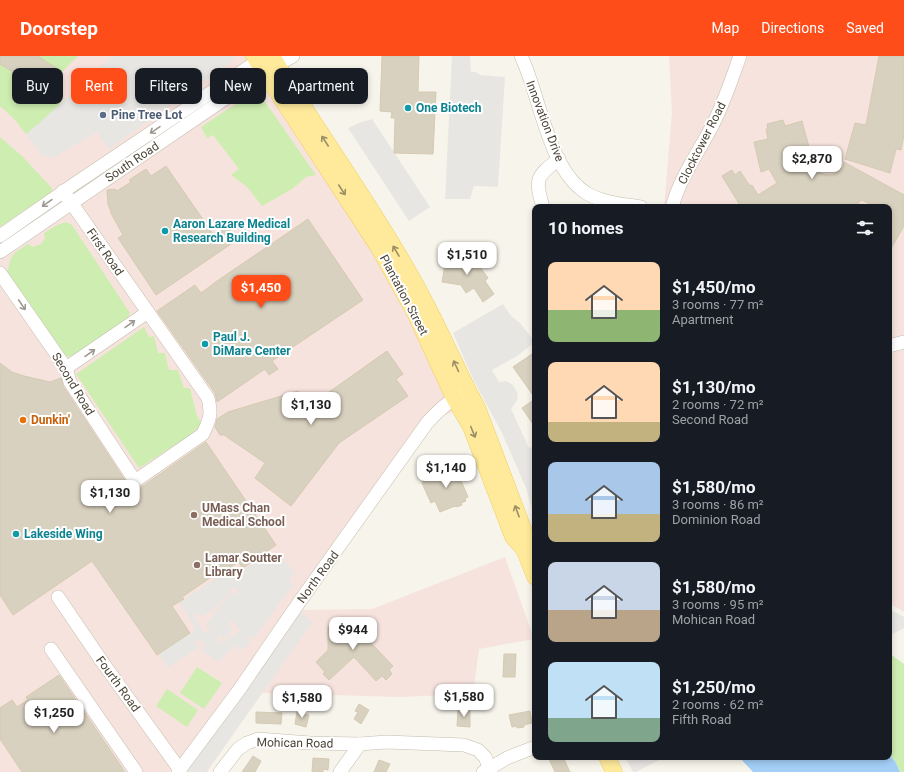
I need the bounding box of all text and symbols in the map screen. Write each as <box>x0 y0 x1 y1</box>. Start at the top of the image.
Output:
text: Doorstep <box>20 17 98 40</box>
text: Map <box>712 20 739 36</box>
text: Directions <box>761 20 824 36</box>
text: Saved <box>846 20 884 36</box>
chip: Buy <box>12 68 63 104</box>
chip: Rent <box>71 68 127 104</box>
chip: Filters <box>135 68 202 104</box>
chip: New <box>210 68 266 104</box>
chip: Apartment <box>274 68 368 104</box>
street label: Innovation Drive <box>523 78 567 164</box>
street label: Clocktower Road <box>675 99 729 187</box>
place label: One Biotech <box>416 101 482 115</box>
marker: One Biotech <box>403 103 413 113</box>
place label: Pine Tree Lot <box>111 108 182 122</box>
marker: Pine Tree Lot <box>98 110 108 120</box>
one-way arrow <box>150 126 161 134</box>
one-way arrow <box>321 136 329 147</box>
street label: South Road <box>103 139 161 185</box>
pin: $2,870 <box>779 146 845 180</box>
text: $2,870 <box>792 151 832 166</box>
one-way arrow <box>338 184 346 195</box>
one-way arrow <box>42 199 53 207</box>
place label: Aaron Lazare Medical Research Building <box>173 217 290 245</box>
icon: filters <box>854 217 876 239</box>
text: 10 homes <box>548 218 624 238</box>
street label: First Road <box>84 226 126 278</box>
marker: Aaron Lazare Medical Research Building <box>160 226 170 236</box>
pin: $1,510 <box>434 242 500 276</box>
one-way arrow <box>391 245 399 257</box>
text: $1,510 <box>447 247 487 262</box>
street label: Plantation Street <box>377 252 431 338</box>
pin: $1,450 <box>228 275 294 309</box>
text: $1,450/mo <box>672 277 756 297</box>
icon: home <box>580 278 628 326</box>
text: $1,450 <box>241 280 281 295</box>
text: 3 rooms · 77 m² <box>672 297 764 312</box>
one-way arrow <box>18 300 26 311</box>
text: Apartment <box>672 312 734 327</box>
one-way arrow <box>125 320 136 328</box>
place label: Paul J. DiMare Center <box>213 330 291 358</box>
marker: Paul J. DiMare Center <box>200 339 210 349</box>
one-way arrow <box>84 349 95 357</box>
street label: Second Road <box>49 350 97 418</box>
one-way arrow <box>452 360 459 372</box>
text: $1,130/mo <box>672 377 756 397</box>
icon: home <box>580 378 628 426</box>
pin: $1,130 <box>278 392 344 426</box>
text: $1,130 <box>291 397 331 412</box>
text: 2 rooms · 72 m² <box>672 397 764 412</box>
text: Second Road <box>672 412 748 427</box>
place label: Dunkin' <box>31 413 70 427</box>
marker: Dunkin' <box>18 415 28 425</box>
one-way arrow <box>469 426 477 438</box>
pin: $1,140 <box>413 455 479 489</box>
text: $1,140 <box>426 460 466 475</box>
text: $1,580/mo <box>672 477 756 497</box>
icon: home <box>580 478 628 526</box>
pin: $1,130 <box>77 480 143 514</box>
text: $1,130 <box>90 485 130 500</box>
text: 3 rooms · 86 m² <box>672 497 764 512</box>
place label: UMass Chan Medical School <box>202 501 285 529</box>
one-way arrow <box>512 506 520 518</box>
marker: UMass Chan Medical School <box>189 510 199 520</box>
text: Dominion Road <box>672 512 761 527</box>
place label: Lakeside Wing <box>24 527 103 541</box>
marker: Lakeside Wing <box>11 529 21 539</box>
street label: North Road <box>294 548 342 606</box>
place label: Lamar Soutter Library <box>205 551 283 579</box>
marker: Lamar Soutter Library <box>192 560 202 570</box>
text: $1,580/mo <box>672 577 756 597</box>
icon: home <box>580 578 628 626</box>
text: 3 rooms · 95 m² <box>672 597 764 612</box>
text: Mohican Road <box>672 612 755 627</box>
pin: $944 <box>329 617 377 651</box>
text: $944 <box>338 622 368 637</box>
street label: Fourth Road <box>93 653 143 715</box>
text: $1,250/mo <box>672 677 756 697</box>
icon: home <box>580 678 628 726</box>
pin: $1,580 <box>431 684 497 718</box>
pin: $1,580 <box>269 685 335 719</box>
text: $1,580 <box>444 689 484 704</box>
text: $1,580 <box>282 690 322 705</box>
text: 2 rooms · 62 m² <box>672 697 764 712</box>
pin: $1,250 <box>21 700 87 734</box>
text: $1,250 <box>34 705 74 720</box>
text: Fifth Road <box>672 712 731 727</box>
street label: Mohican Road <box>256 735 334 751</box>

